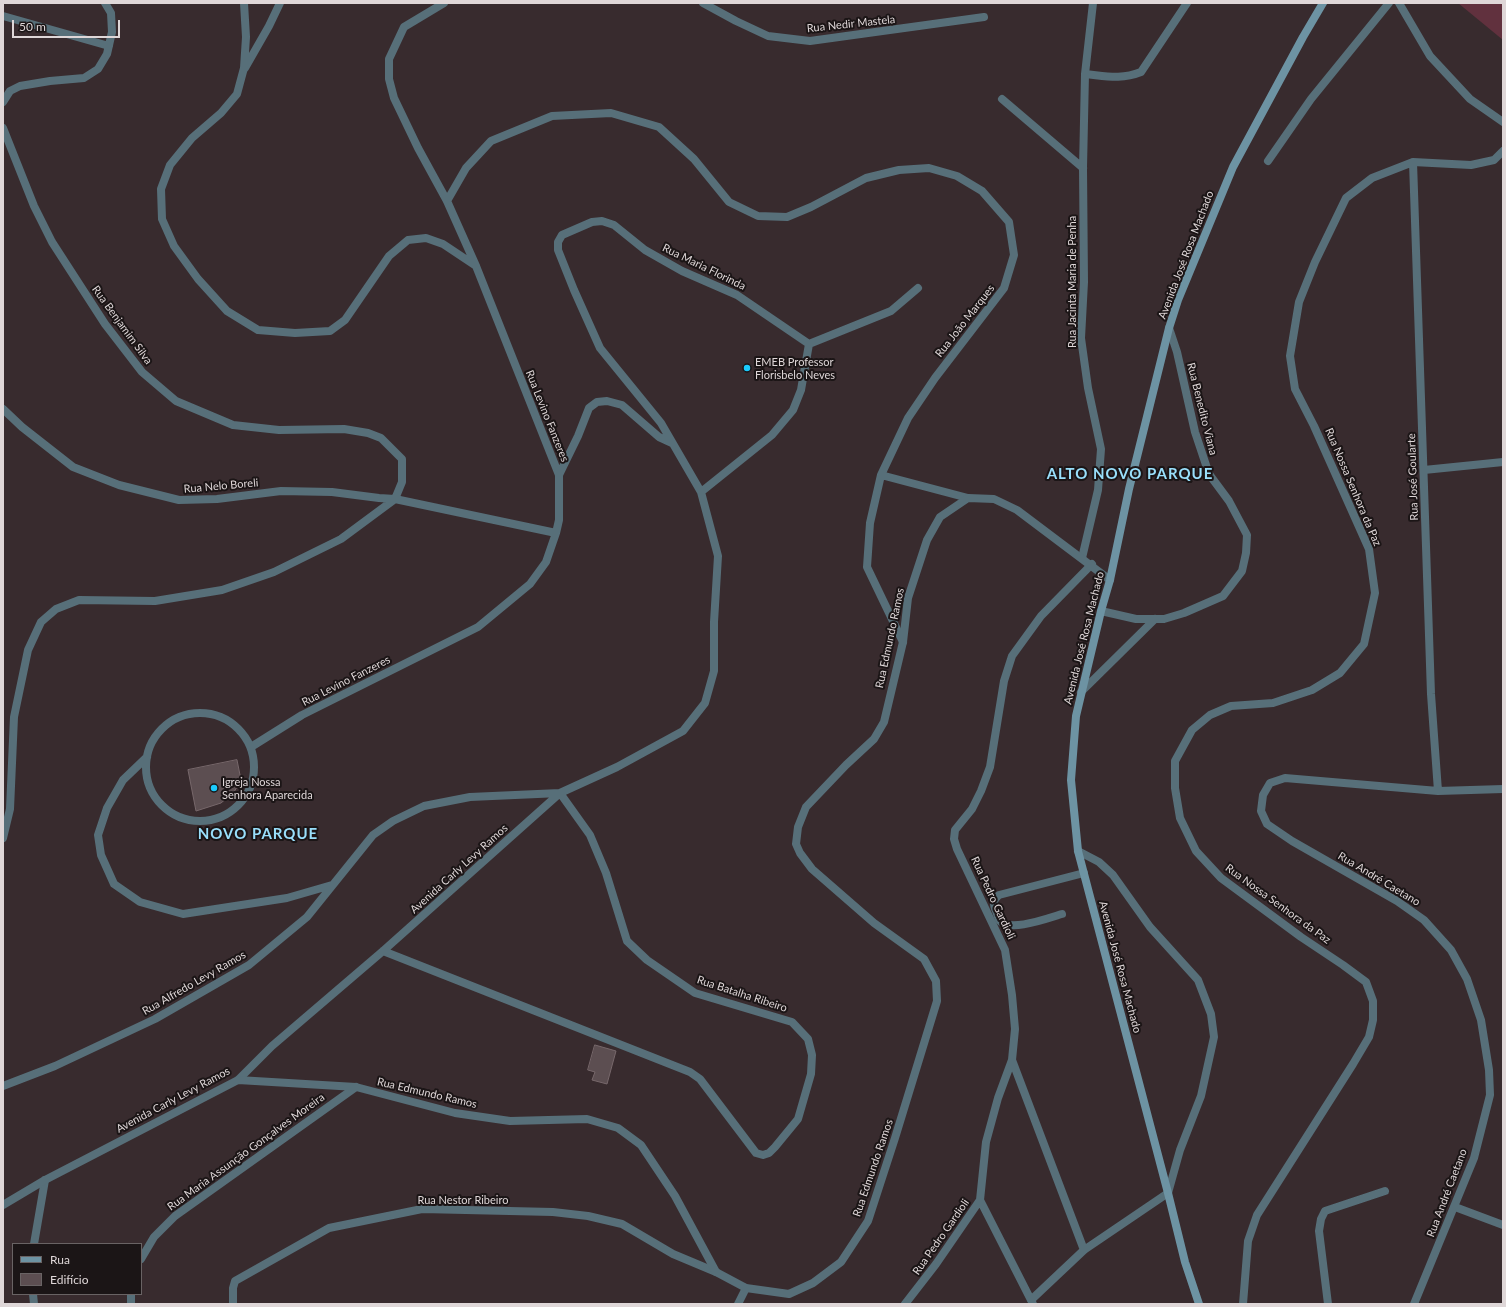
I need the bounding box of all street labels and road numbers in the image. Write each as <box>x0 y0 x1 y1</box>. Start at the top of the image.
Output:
street label: Rua Nedir Mastela <box>806 13 896 35</box>
street label: Avenida José Rosa Machado <box>1155 189 1217 321</box>
street label: Rua Jacinta Maria de Penha <box>1065 216 1079 348</box>
street label: Rua Maria Florinda <box>660 241 748 293</box>
street label: Rua João Marques <box>933 282 997 360</box>
street label: Rua Benjamim Silva <box>89 283 155 367</box>
street label: Rua Benedito Viana <box>1184 361 1220 457</box>
street label: Rua Levino Fanzeres <box>523 368 571 464</box>
street label: Rua Nossa Senhora da Paz <box>1322 426 1384 548</box>
street label: Rua José Goularte <box>1405 433 1421 521</box>
street label: Rua Nelo Boreli <box>183 476 259 496</box>
street label: Avenida José Rosa Machado <box>1061 570 1107 706</box>
street label: Rua Edmundo Ramos <box>873 587 907 689</box>
street label: Rua Levino Fanzeres <box>300 653 392 709</box>
street label: Avenida Carly Levy Ramos <box>407 822 511 916</box>
street label: Rua André Caetano <box>1335 849 1423 909</box>
street label: Rua Pedro Gardioli <box>968 855 1018 941</box>
street label: Rua Nossa Senhora da Paz <box>1223 861 1333 947</box>
street label: Avenida José Rosa Machado <box>1096 900 1144 1034</box>
street label: Rua Alfredo Levy Ramos <box>140 948 248 1018</box>
street label: Rua Batalha Ribeiro <box>695 973 789 1015</box>
street label: Avenida Carly Levy Ramos <box>114 1064 232 1136</box>
street label: Rua Edmundo Ramos <box>376 1075 478 1111</box>
street label: Rua Maria Assunção Gonçalves Moreira <box>165 1091 327 1213</box>
street label: Rua Edmundo Ramos <box>850 1118 896 1218</box>
street label: Rua André Caetano <box>1424 1147 1470 1239</box>
street label: Rua Nestor Ribeiro <box>418 1193 508 1207</box>
street label: Rua Pedro Gardioli <box>910 1196 972 1278</box>

